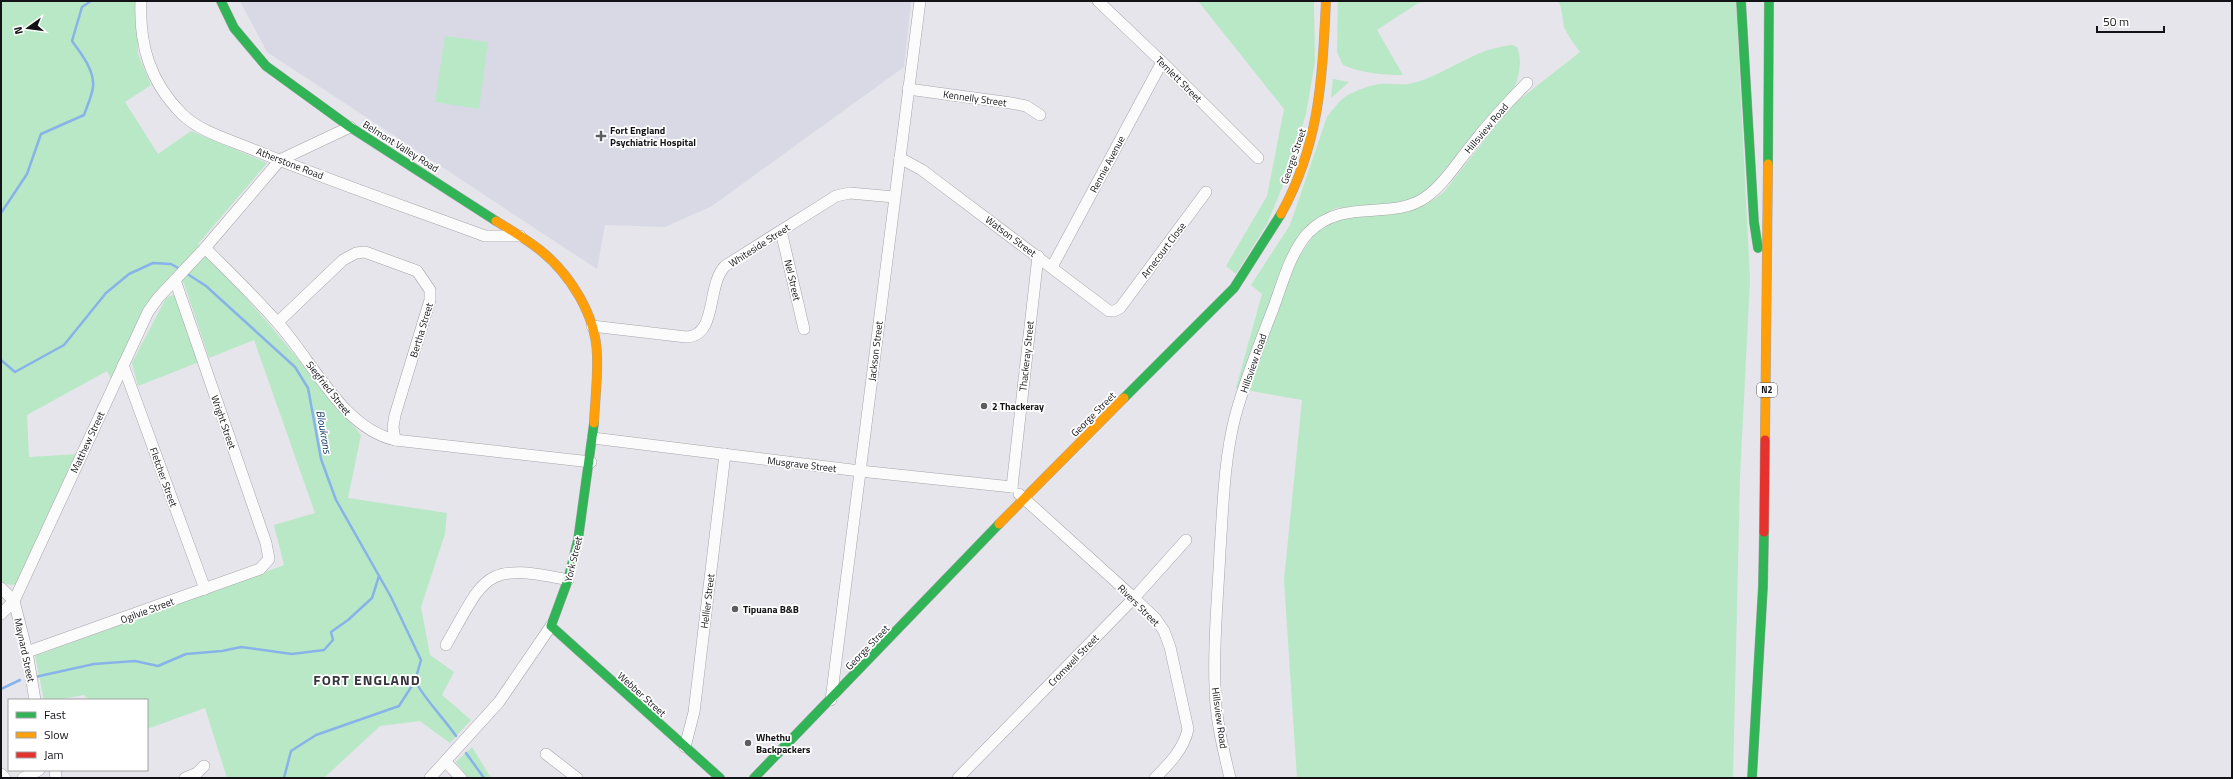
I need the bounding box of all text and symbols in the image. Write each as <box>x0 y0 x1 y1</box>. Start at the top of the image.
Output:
north arrow <box>8 8 48 48</box>
scale bar <box>2097 8 2164 34</box>
text: 50 m <box>2103 12 2129 31</box>
text: N <box>10 25 27 36</box>
street label: Temlett Street <box>1152 53 1206 106</box>
street label: Kennelly Street <box>942 87 1008 110</box>
street label: Hillsview Road <box>1461 100 1512 157</box>
street label: Belmont Valley Road <box>360 117 442 176</box>
place label: Fort England Psychiatric Hospital <box>610 123 696 150</box>
street label: George Street <box>1277 126 1310 186</box>
marker: Fort England Psychiatric Hospital <box>595 130 607 142</box>
street label: Rennie Avenue <box>1086 133 1129 195</box>
street label: Atherstone Road <box>254 144 326 183</box>
street label: Watson Street <box>982 212 1040 261</box>
street label: Arnecourt Close <box>1137 219 1189 281</box>
street label: Whiteside Street <box>726 220 793 271</box>
street label: Nel Street <box>780 258 805 303</box>
street label: Bertha Street <box>406 300 437 359</box>
street label: Jackson Street <box>864 320 887 382</box>
street label: Thackeray Street <box>1015 320 1038 392</box>
street label: Hillsview Road <box>1236 332 1271 395</box>
street label: Siegfried Street <box>303 358 355 419</box>
road number: N2 <box>1757 383 1777 397</box>
street label: George Street <box>1068 388 1120 440</box>
street label: Wright Street <box>207 393 240 452</box>
place label: 2 Thackeray <box>992 399 1044 414</box>
marker: 2 Thackeray <box>979 401 989 411</box>
street label: Matthew Street <box>67 409 108 475</box>
water label: Bloukrans <box>312 409 336 456</box>
street label: Fletcher Street <box>146 445 181 509</box>
street label: Musgrave Street <box>766 453 838 476</box>
street label: York Street <box>561 534 586 583</box>
street label: Hellier Street <box>697 572 718 629</box>
street label: Rivers Street <box>1114 581 1163 630</box>
street label: Ogilvie Street <box>118 594 177 627</box>
place label: Tipuana B&B <box>743 602 799 617</box>
marker: Tipuana B&B <box>730 604 740 614</box>
street label: Maynard Street <box>10 617 39 684</box>
street label: George Street <box>842 621 893 673</box>
street label: Cromwell Street <box>1044 630 1103 690</box>
street label: Webber Street <box>614 668 670 721</box>
district label: FORT ENGLAND <box>313 669 421 690</box>
street label: Hillsview Road <box>1208 687 1231 750</box>
legend <box>8 699 148 771</box>
text: Fast <box>44 705 67 724</box>
text: Slow <box>44 725 69 744</box>
place label: Whethu Backpackers <box>756 730 811 757</box>
marker: Whethu Backpackers <box>743 738 753 748</box>
text: Jam <box>44 745 64 764</box>

